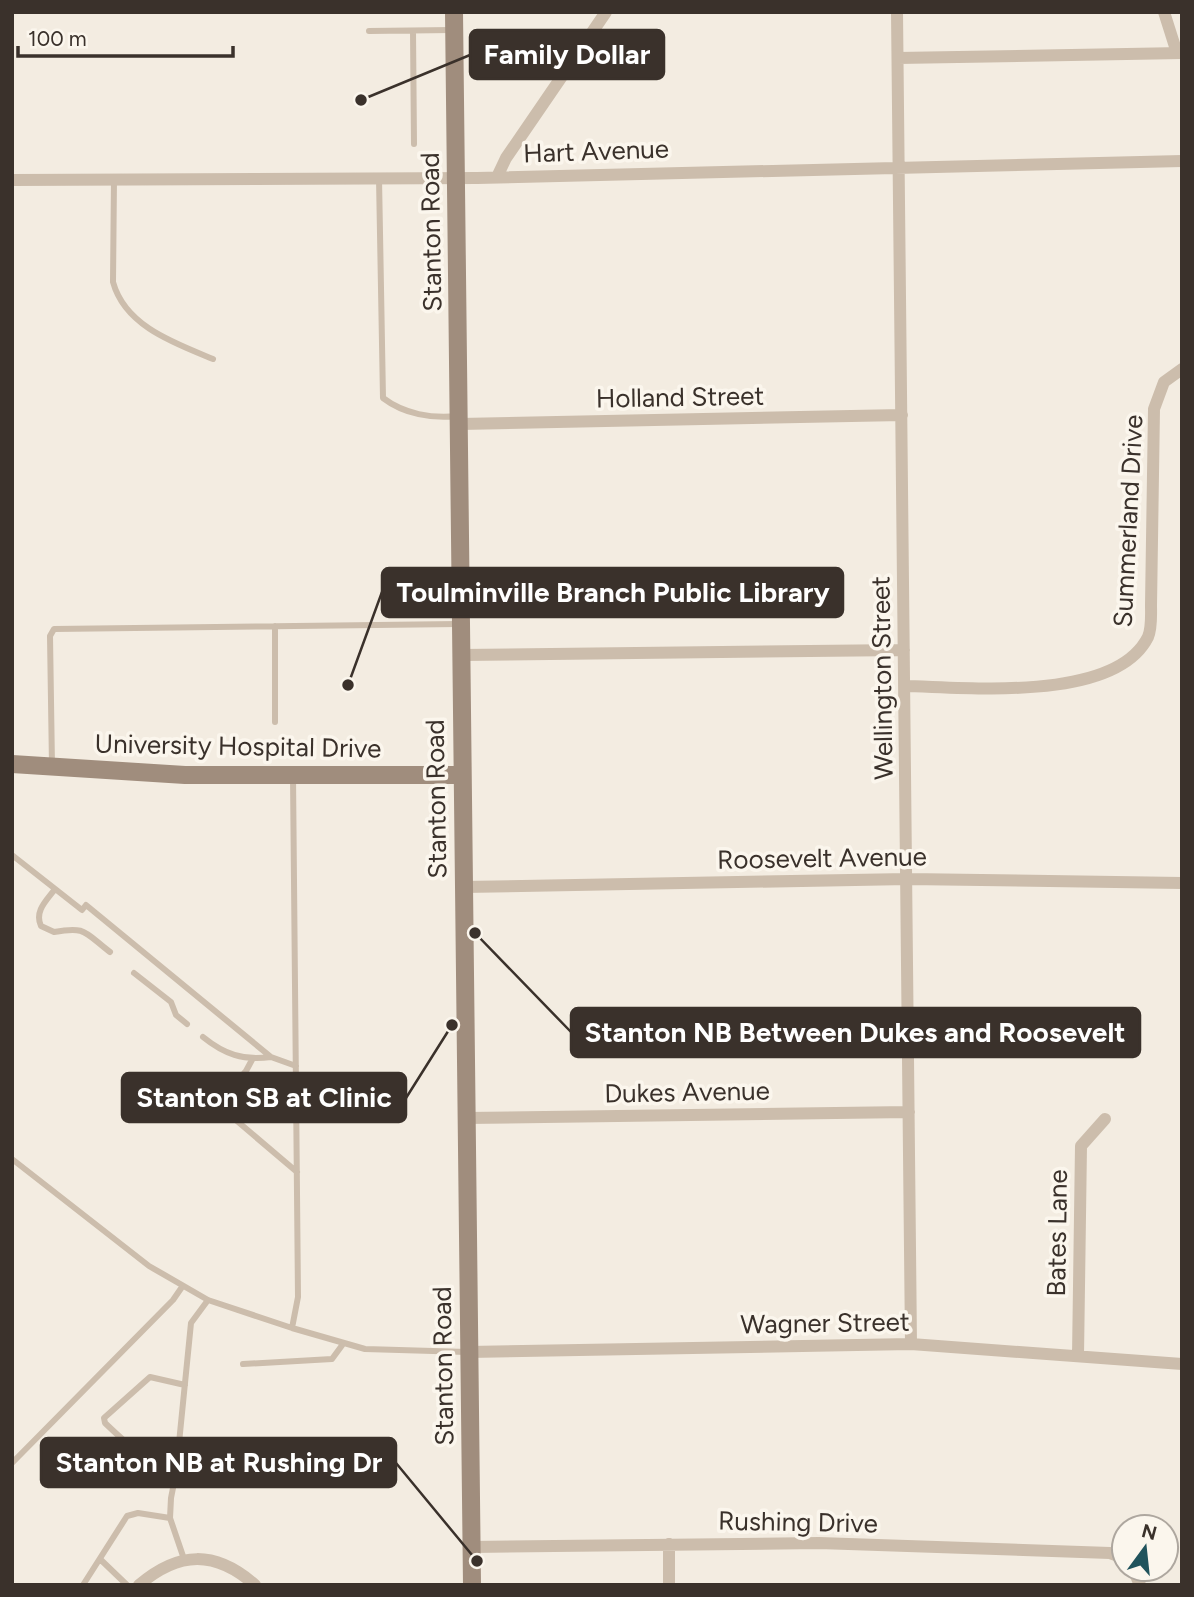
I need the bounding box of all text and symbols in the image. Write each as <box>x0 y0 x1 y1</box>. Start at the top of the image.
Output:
scale bar <box>18 14 233 58</box>
text: 100 m <box>28 26 87 51</box>
callout: Family Dollar <box>470 30 664 79</box>
text: Family Dollar <box>484 37 651 71</box>
street label: Hart Avenue <box>523 132 669 170</box>
street label: Stanton Road <box>414 152 448 312</box>
street label: Holland Street <box>596 380 765 414</box>
street label: Summerland Drive <box>1106 414 1150 628</box>
callout: Toulminville Branch Public Library <box>382 568 843 617</box>
text: Toulminville Branch Public Library <box>396 575 830 609</box>
street label: Wellington Street <box>864 576 900 780</box>
street label: Stanton Road <box>419 719 453 879</box>
street label: University Hospital Drive <box>94 728 382 764</box>
street label: Roosevelt Avenue <box>717 840 927 876</box>
callout: Stanton NB Between Dukes and Roosevelt <box>571 1008 1140 1057</box>
text: Stanton NB Between Dukes and Roosevelt <box>584 1015 1126 1049</box>
callout: Stanton SB at Clinic <box>122 1073 406 1122</box>
street label: Dukes Avenue <box>604 1075 770 1109</box>
text: Stanton SB at Clinic <box>136 1080 392 1114</box>
street label: Bates Lane <box>1040 1169 1074 1297</box>
street label: Stanton Road <box>426 1286 460 1446</box>
street label: Wagner Street <box>740 1306 910 1340</box>
callout: Stanton NB at Rushing Dr <box>41 1438 396 1487</box>
text: Stanton NB at Rushing Dr <box>56 1445 383 1479</box>
street label: Rushing Drive <box>718 1505 878 1539</box>
north arrow <box>1110 1513 1180 1583</box>
text: N <box>1139 1519 1159 1545</box>

